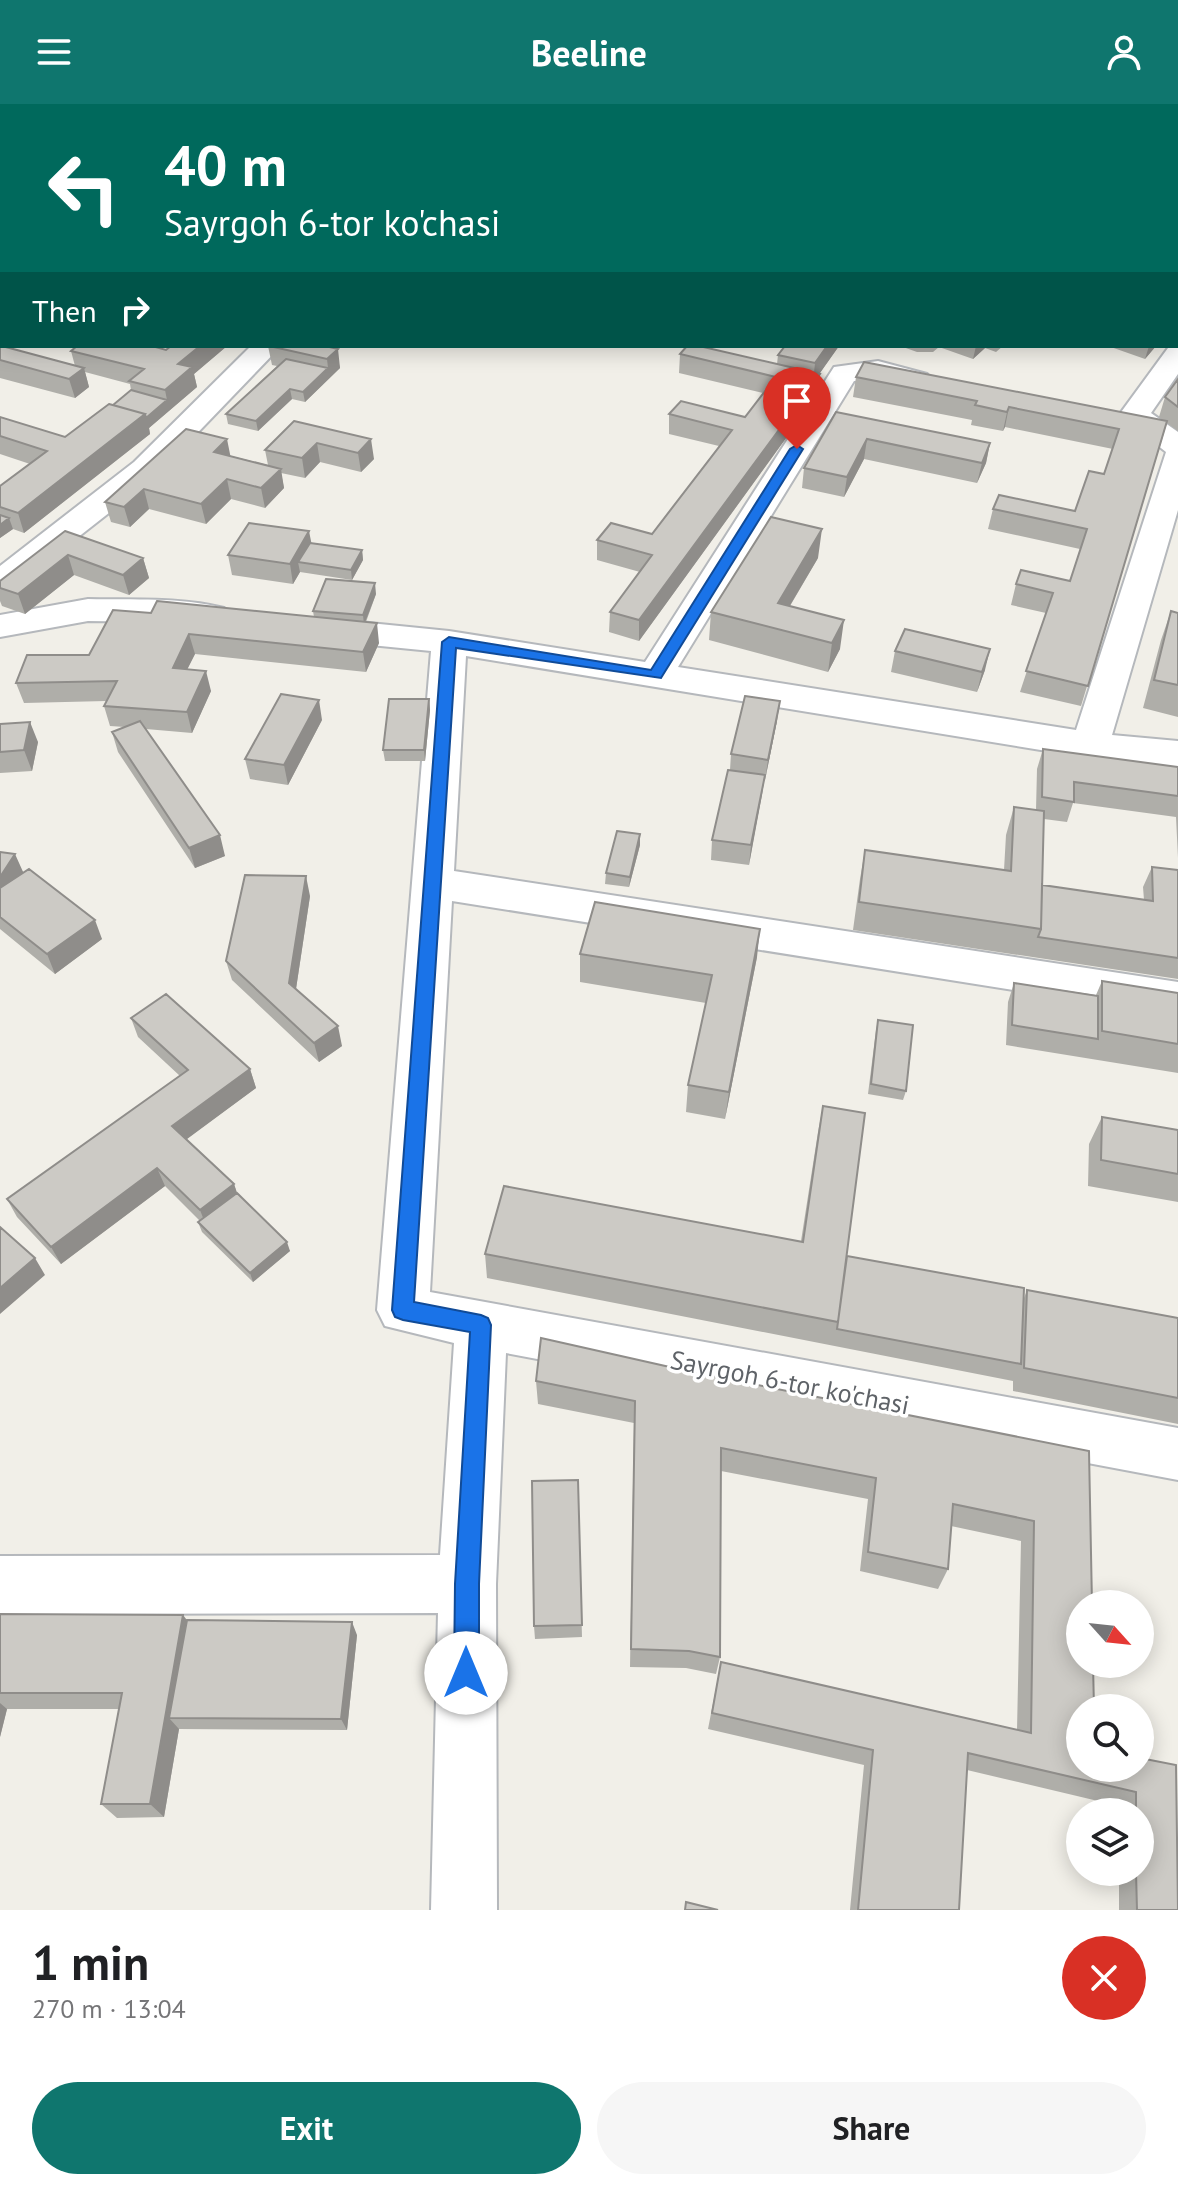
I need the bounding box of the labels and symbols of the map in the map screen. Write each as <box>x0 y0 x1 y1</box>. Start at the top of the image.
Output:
pin <box>763 367 831 449</box>
street label: Sayrgoh 6-tor ko'chasi <box>668 1343 912 1421</box>
north arrow <box>1066 1590 1154 1678</box>
position arrow <box>424 1631 508 1715</box>

